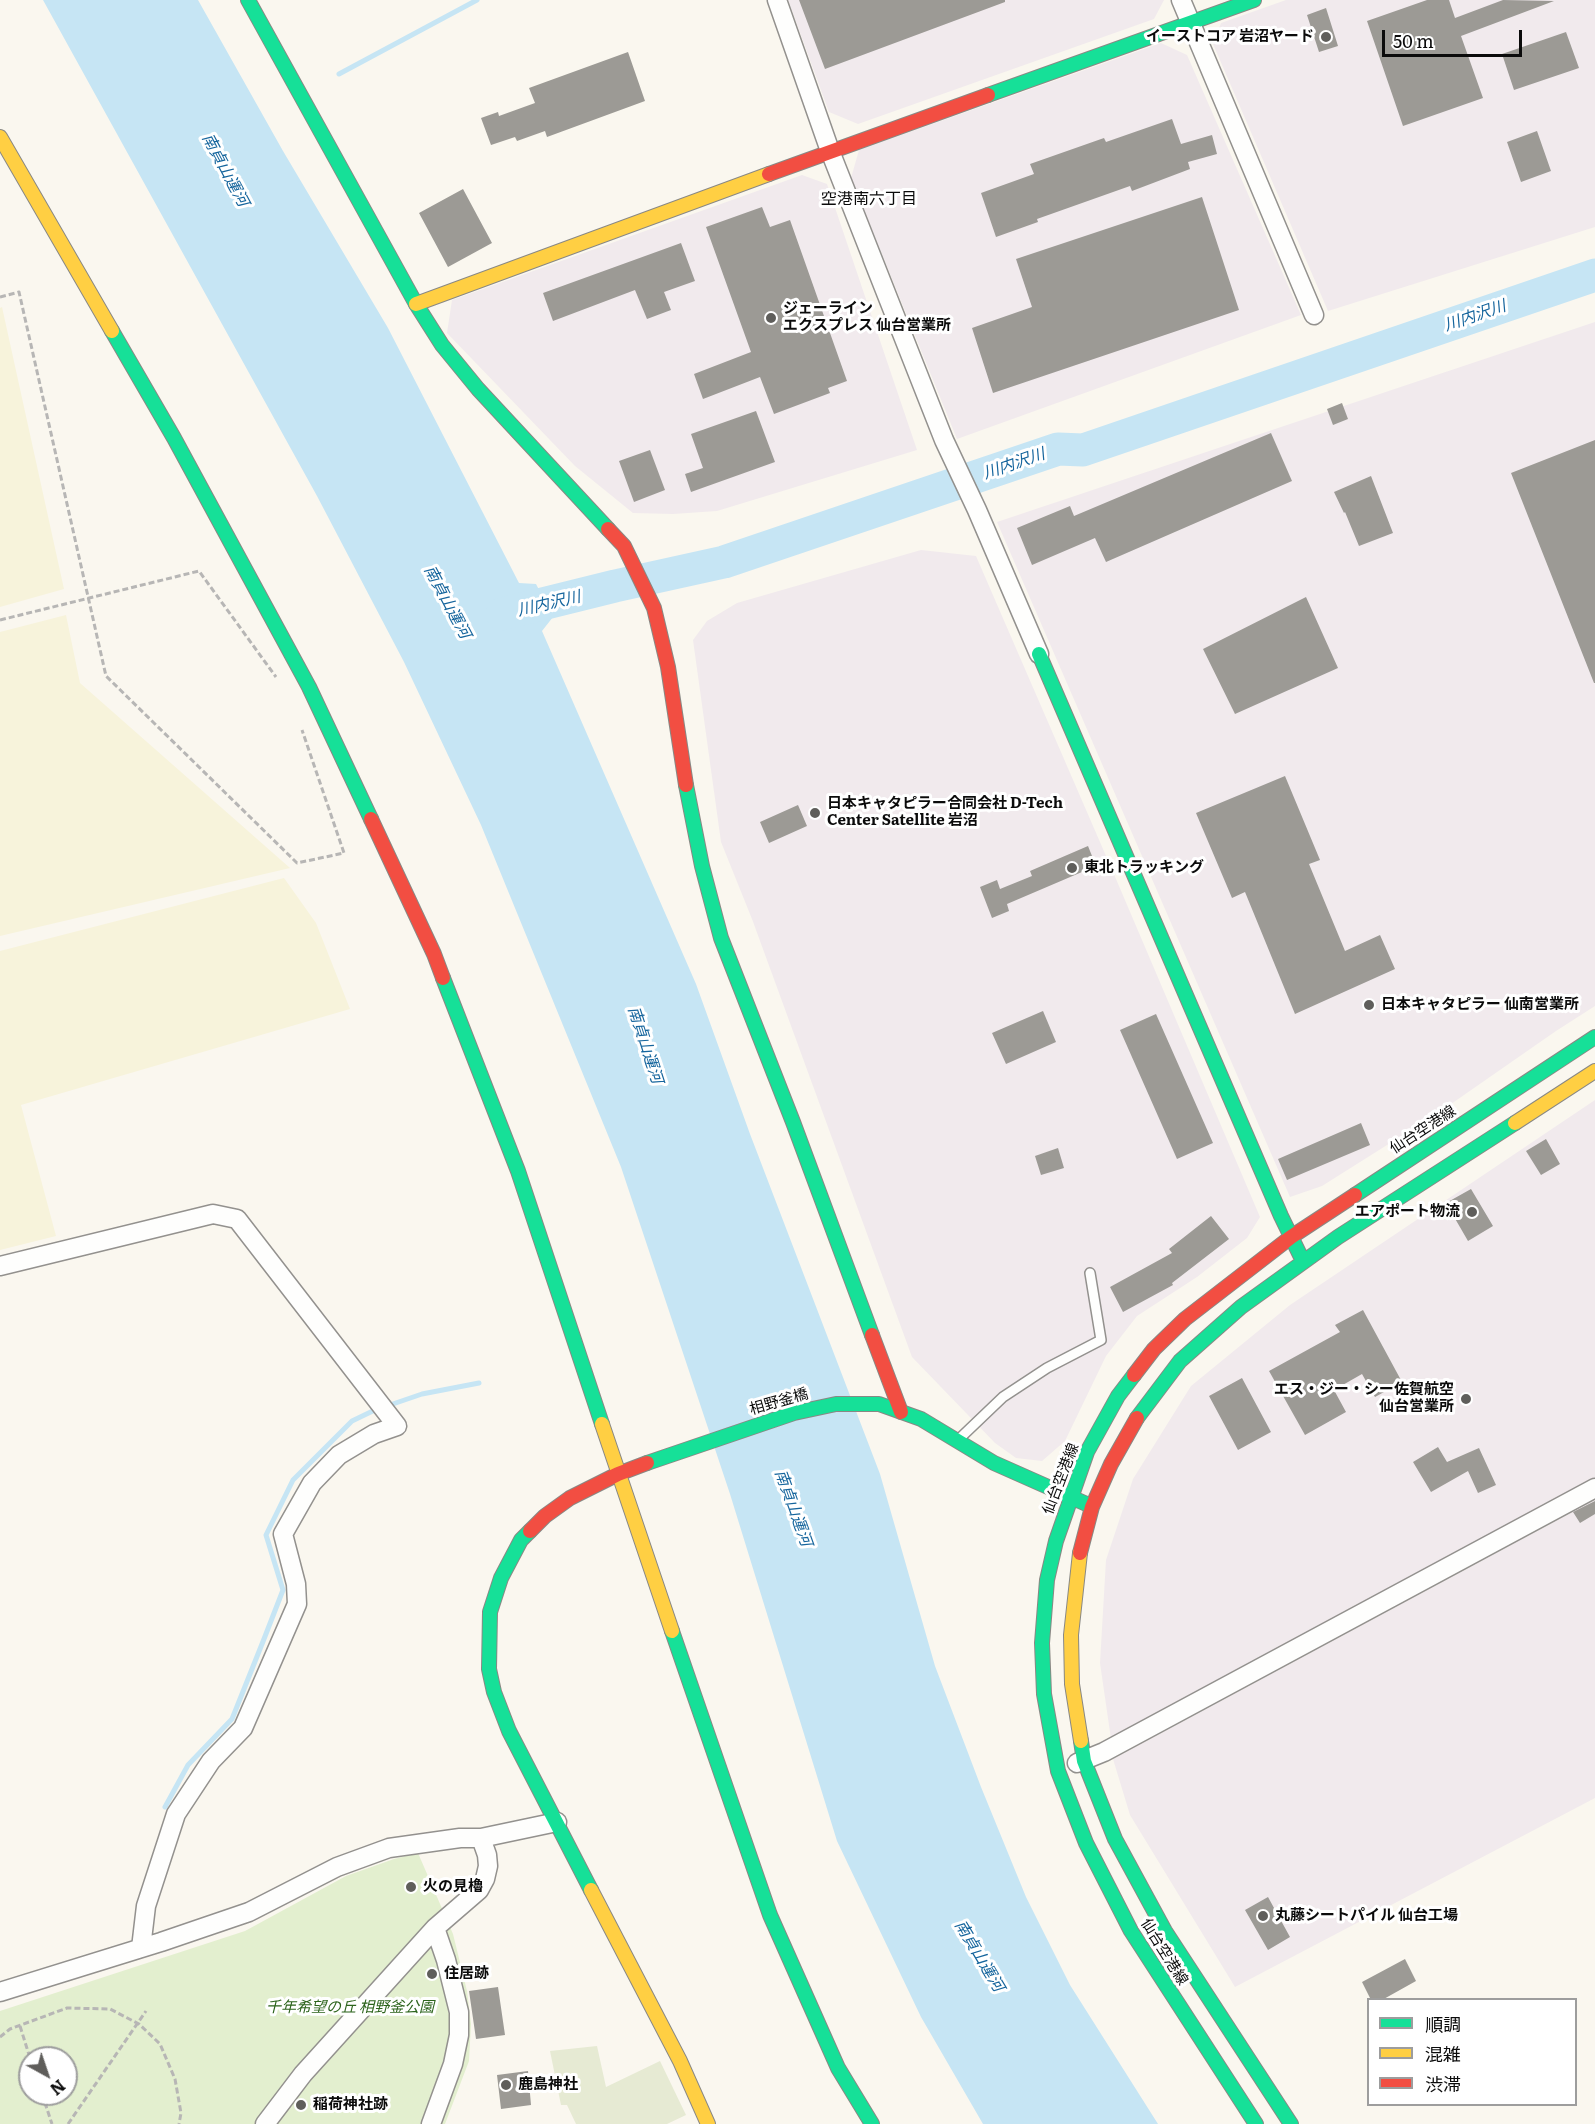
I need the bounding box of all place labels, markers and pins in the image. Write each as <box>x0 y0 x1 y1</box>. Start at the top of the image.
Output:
place label: イーストコア 岩沼ヤード <box>1146 28 1314 46</box>
marker: イーストコア 岩沼ヤード <box>1319 30 1333 44</box>
place label: ジェーライン エクスプレス 仙台営業所 <box>783 300 951 335</box>
marker: ジェーライン エクスプレス 仙台営業所 <box>764 311 778 325</box>
place label: 日本キャタピラー合同会社 D-Tech Center Satellite 岩沼 <box>827 795 1063 830</box>
marker: 日本キャタピラー合同会社 D-Tech Center Satellite 岩沼 <box>808 806 822 820</box>
place label: 東北トラッキング <box>1084 859 1204 877</box>
marker: 東北トラッキング <box>1065 861 1079 875</box>
place label: 日本キャタピラー 仙南営業所 <box>1381 996 1579 1014</box>
marker: 日本キャタピラー 仙南営業所 <box>1362 998 1376 1012</box>
place label: エアポート物流 <box>1355 1203 1460 1221</box>
marker: エアポート物流 <box>1465 1205 1479 1219</box>
place label: エス・ジー・シー佐賀航空 仙台営業所 <box>1274 1381 1454 1416</box>
marker: エス・ジー・シー佐賀航空 仙台営業所 <box>1459 1392 1473 1406</box>
place label: 火の見櫓 <box>423 1878 483 1896</box>
marker: 火の見櫓 <box>404 1880 418 1894</box>
place label: 丸藤シートパイル 仙台工場 <box>1275 1907 1458 1925</box>
marker: 丸藤シートパイル 仙台工場 <box>1256 1909 1270 1923</box>
place label: 住居跡 <box>444 1965 489 1983</box>
marker: 住居跡 <box>425 1967 439 1981</box>
place label: 鹿島神社 <box>518 2076 578 2094</box>
marker: 鹿島神社 <box>499 2078 513 2092</box>
place label: 稲荷神社跡 <box>313 2096 388 2114</box>
marker: 稲荷神社跡 <box>294 2098 308 2112</box>

